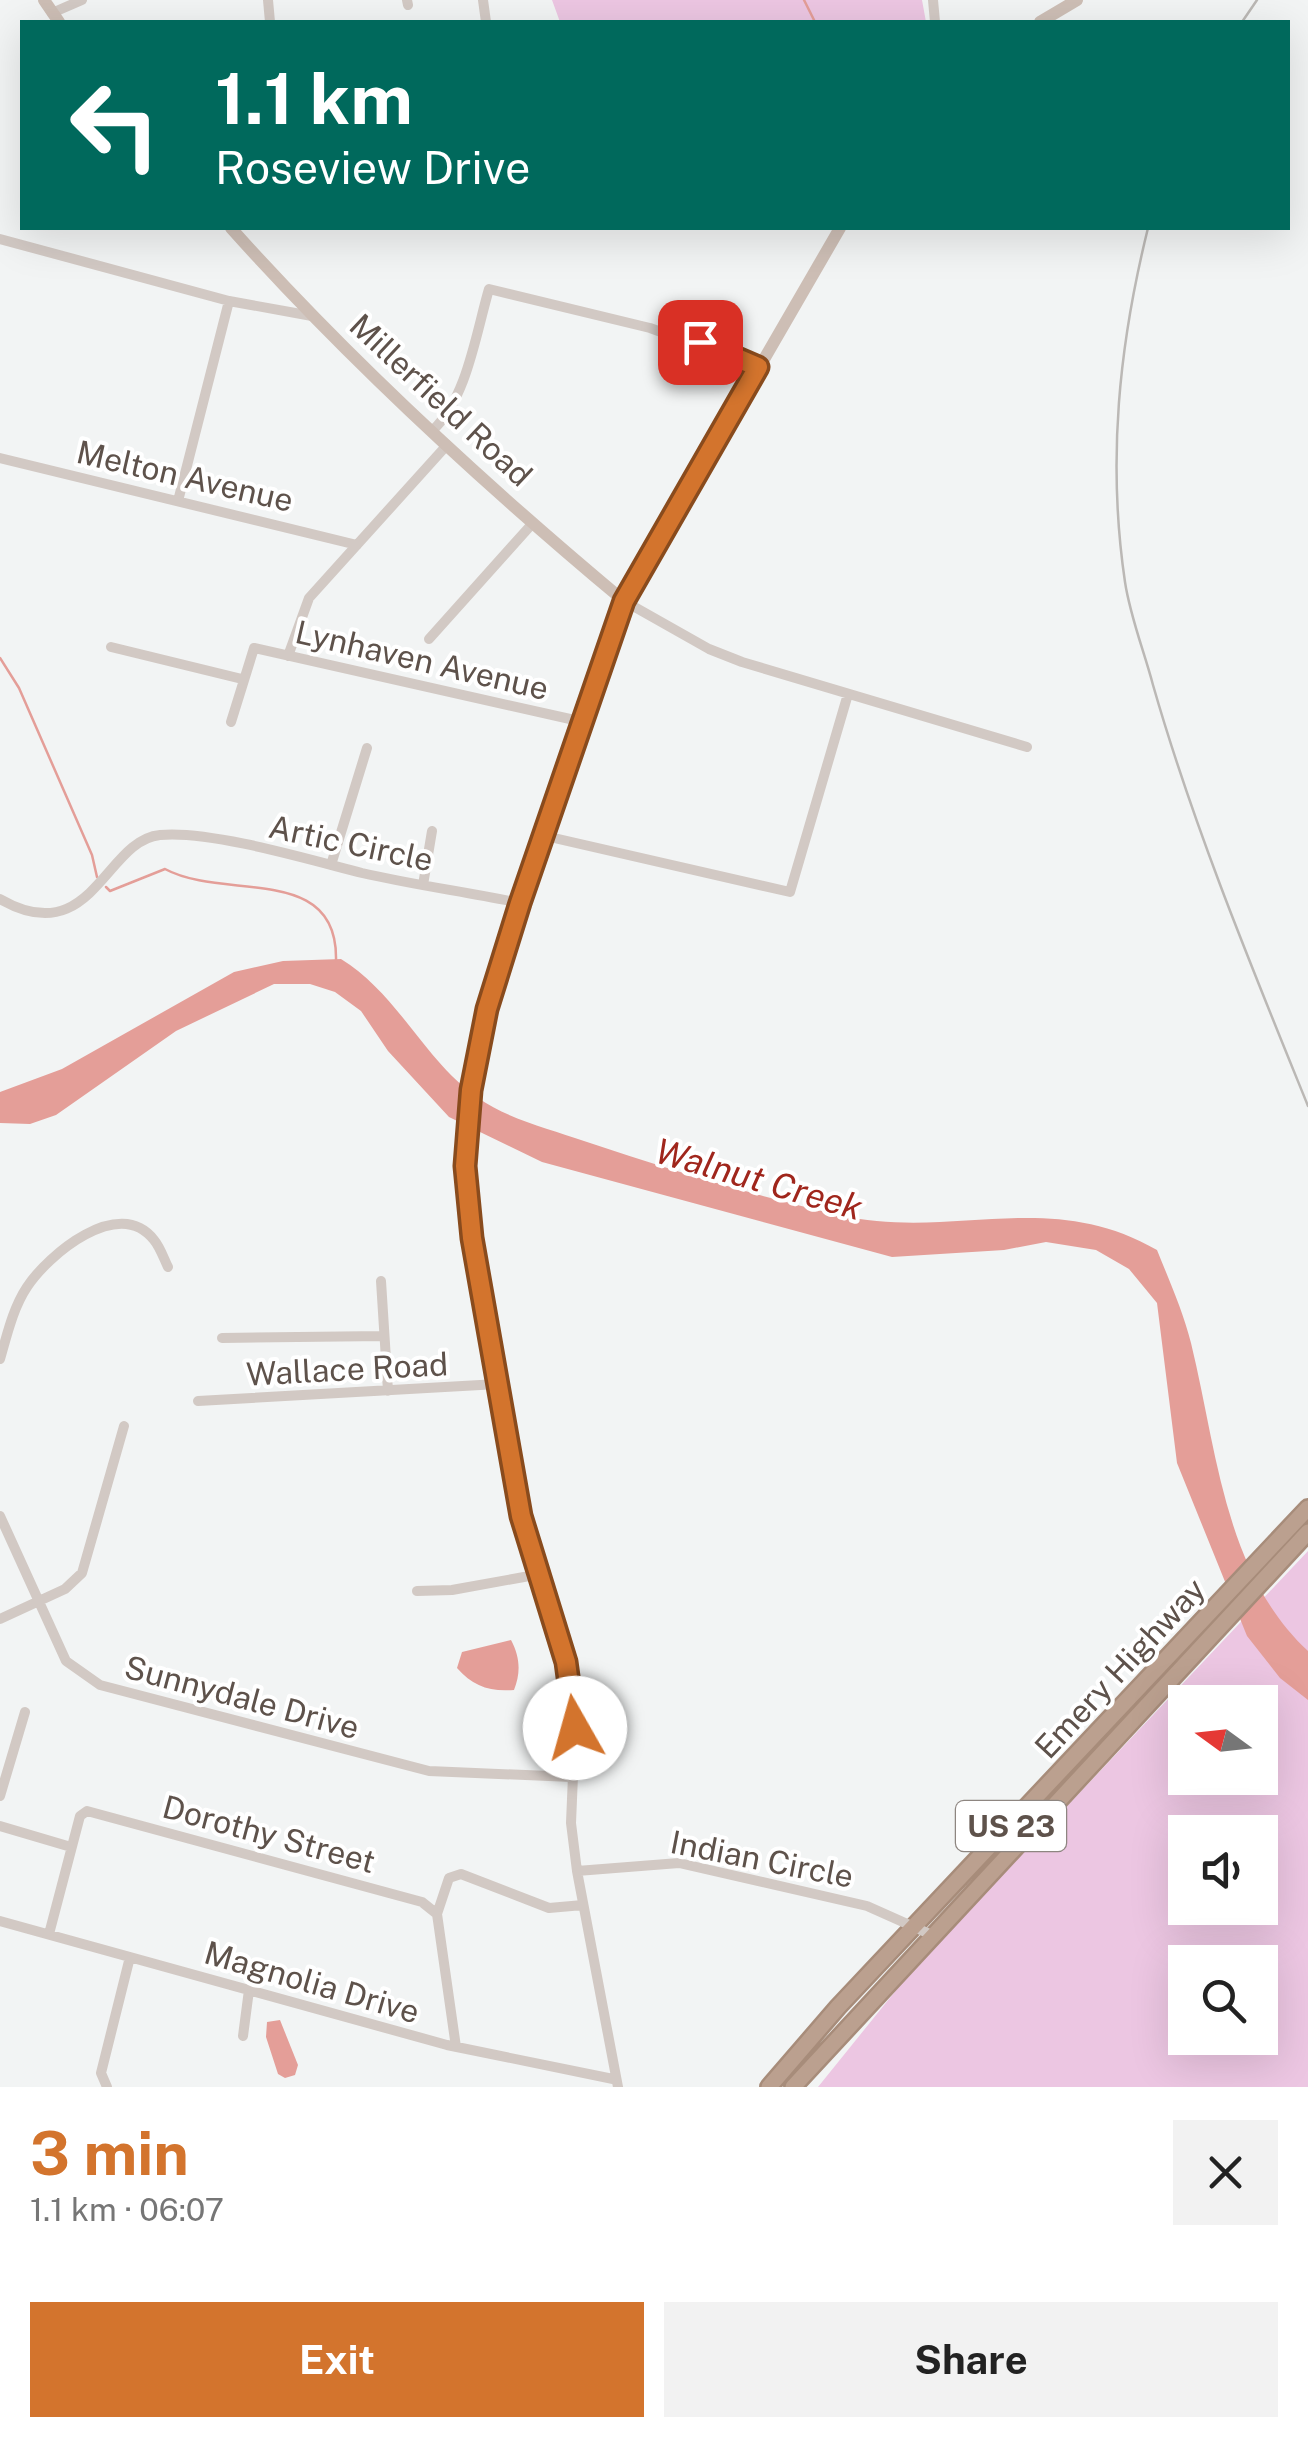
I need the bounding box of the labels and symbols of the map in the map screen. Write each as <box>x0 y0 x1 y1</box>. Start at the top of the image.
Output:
pin <box>658 300 743 385</box>
street label: Millerfield Road <box>342 306 540 494</box>
street label: Melton Avenue <box>73 433 297 519</box>
street label: Lynhaven Avenue <box>292 613 552 707</box>
street label: Artic Circle <box>266 808 436 878</box>
water label: Walnut Creek <box>651 1130 867 1228</box>
street label: Wallace Road <box>245 1345 449 1393</box>
street label: Emery Highway <box>1027 1571 1213 1765</box>
street label: Sunnydale Drive <box>121 1648 363 1746</box>
position arrow <box>523 1676 627 1780</box>
north arrow <box>1168 1685 1278 1795</box>
street label: Dorothy Street <box>159 1788 379 1880</box>
road number: US 23 <box>956 1801 1066 1851</box>
street label: Indian Circle <box>668 1823 856 1895</box>
street label: Magnolia Drive <box>200 1934 424 2030</box>

